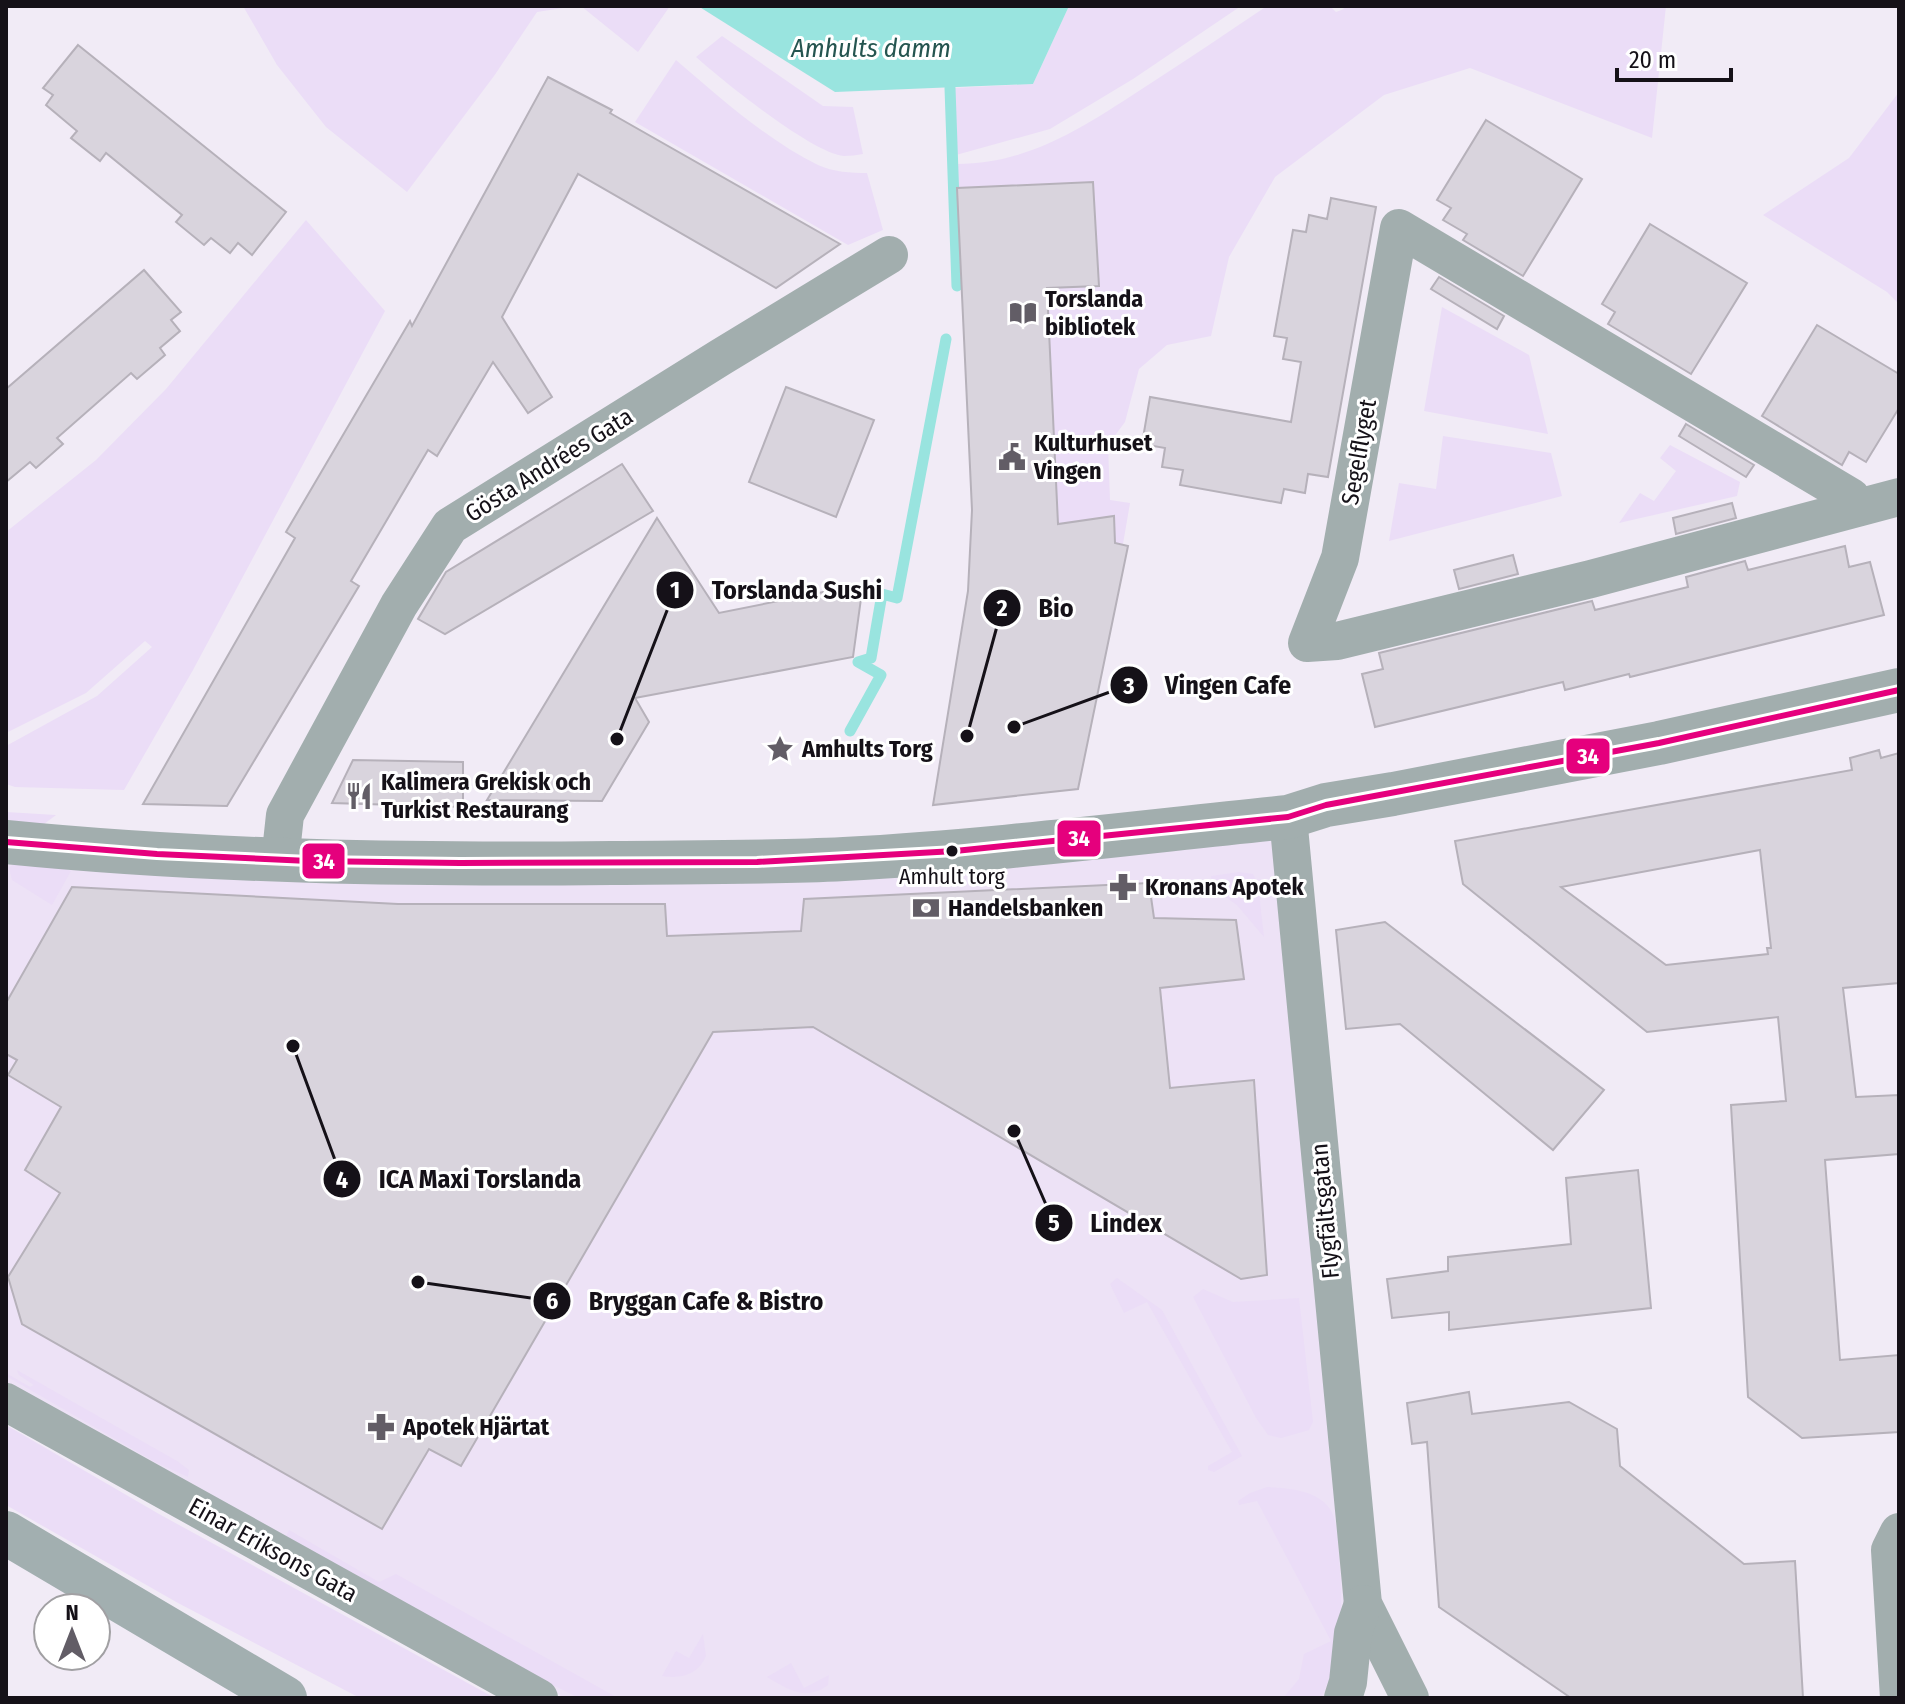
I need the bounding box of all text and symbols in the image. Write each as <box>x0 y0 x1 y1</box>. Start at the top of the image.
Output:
scale bar <box>1617 32 1731 82</box>
water label: Amhults damm <box>790 33 951 64</box>
text: 20 m <box>1629 46 1676 74</box>
place label: Torslanda bibliotek <box>1045 285 1143 341</box>
library icon: Torslanda bibliotek <box>1008 298 1038 328</box>
street label: Segelflyget <box>1336 397 1382 507</box>
street label: Gösta Andrées Gata <box>460 402 638 528</box>
place label: Kulturhuset Vingen <box>1033 429 1153 485</box>
public building icon: Kulturhuset Vingen <box>997 442 1027 472</box>
callout: Torslanda Sushi <box>655 565 898 615</box>
text: Torslanda Sushi <box>712 575 882 606</box>
text: 1 <box>670 576 680 604</box>
callout: Bio <box>982 583 1090 633</box>
text: Bio <box>1038 593 1074 624</box>
text: 2 <box>995 594 1008 622</box>
callout: Vingen Cafe <box>1109 660 1307 710</box>
text: Vingen Cafe <box>1164 670 1291 701</box>
text: 3 <box>1122 672 1135 700</box>
place icon: Amhults Torg <box>765 734 795 764</box>
place label: Amhults Torg <box>801 735 933 763</box>
line badge: 34 <box>1565 737 1611 775</box>
text: 34 <box>1576 743 1599 770</box>
place label: Kalimera Grekisk och Turkist Restaurang <box>381 768 591 824</box>
restaurant icon: Kalimera Grekisk och Turkist Restaurang <box>344 781 374 811</box>
line badge: 34 <box>1056 819 1102 858</box>
text: 34 <box>1067 825 1090 852</box>
line badge: 34 <box>301 842 346 880</box>
marker: Amhult torg <box>944 843 960 859</box>
text: 34 <box>312 848 335 875</box>
place label: Amhult torg <box>899 863 1006 890</box>
pharmacy icon: Kronans Apotek <box>1108 872 1138 902</box>
place label: Kronans Apotek <box>1145 873 1305 901</box>
bank icon: Handelsbanken <box>911 893 941 923</box>
place label: Handelsbanken <box>948 894 1103 922</box>
street label: Flygfältsgatan <box>1305 1142 1345 1280</box>
callout: ICA Maxi Torslanda <box>322 1154 597 1204</box>
text: ICA Maxi Torslanda <box>379 1164 581 1195</box>
text: 4 <box>336 1166 348 1194</box>
callout: Lindex <box>1034 1198 1178 1248</box>
text: Lindex <box>1090 1208 1163 1239</box>
text: 5 <box>1048 1209 1060 1237</box>
callout: Bryggan Cafe & Bistro <box>532 1276 839 1326</box>
text: Bryggan Cafe & Bistro <box>589 1286 823 1317</box>
text: 6 <box>546 1287 558 1315</box>
pharmacy icon: Apotek Hjärtat <box>366 1412 396 1442</box>
place label: Apotek Hjärtat <box>402 1413 550 1441</box>
street label: Einar Eriksons Gata <box>184 1492 362 1608</box>
north arrow <box>32 1592 112 1672</box>
text: N <box>65 1599 79 1626</box>

